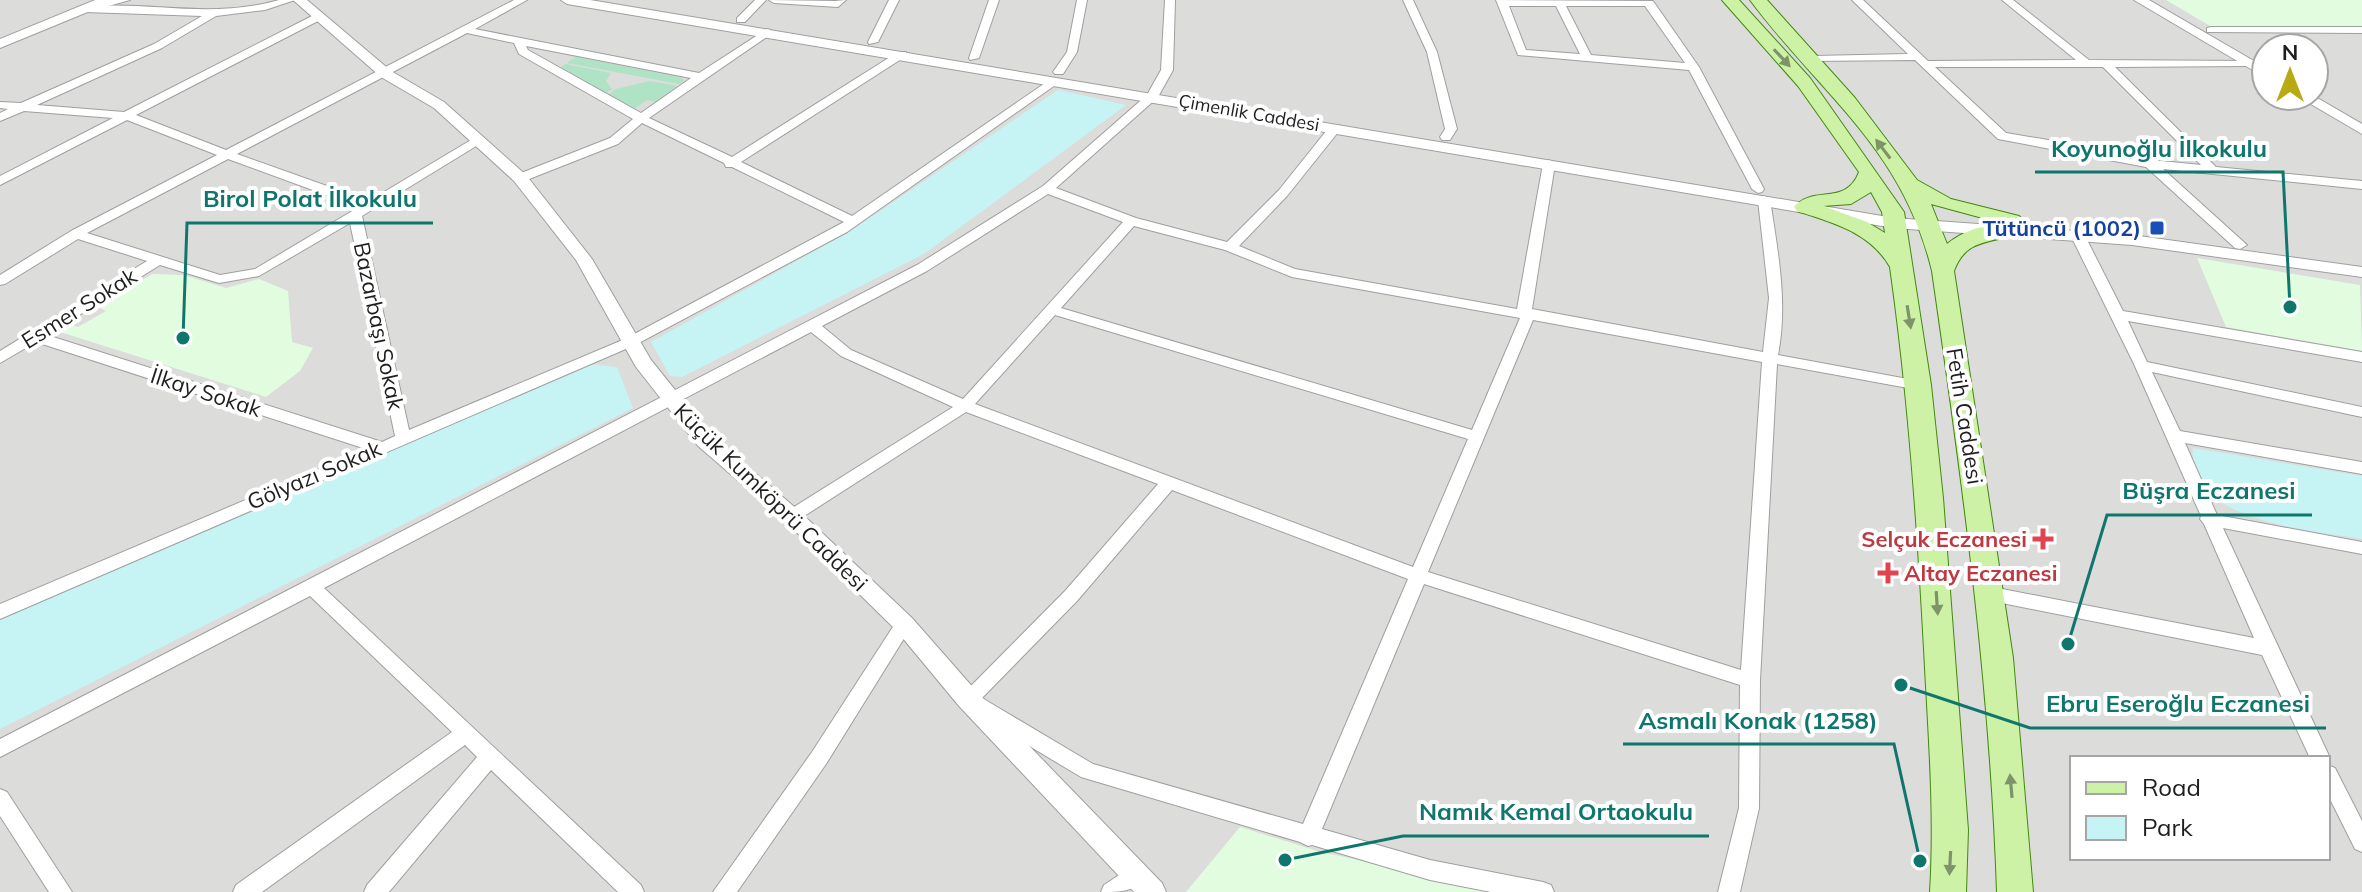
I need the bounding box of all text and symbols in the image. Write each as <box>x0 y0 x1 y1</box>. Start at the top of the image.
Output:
north arrow <box>2250 32 2330 112</box>
text: N <box>2282 38 2298 66</box>
one-way arrow <box>1773 48 1791 67</box>
street label: Çimenlik Caddesi <box>1177 89 1321 136</box>
callout: Koyunoğlu İlkokulu <box>2035 124 2283 172</box>
text: Koyunoğlu İlkokulu <box>2051 133 2267 163</box>
one-way arrow <box>1876 139 1892 160</box>
callout: Birol Polat İlkokulu <box>187 175 433 223</box>
text: Birol Polat İlkokulu <box>203 183 417 213</box>
place label: Tütüncü (1002) <box>1983 214 2141 242</box>
marker: Tütüncü (1002) <box>2148 219 2166 237</box>
street label: Bazarbaşı Sokak <box>348 239 411 413</box>
street label: Esmer Sokak <box>16 261 142 355</box>
one-way arrow <box>1903 305 1916 330</box>
street label: Fetih Caddesi <box>1940 346 1990 486</box>
street label: İlkay Sokak <box>147 361 265 423</box>
street label: Küçük Kumköprü Caddesi <box>668 397 874 597</box>
street label: Gölyazı Sokak <box>243 434 386 516</box>
callout: Büşra Eczanesi <box>2107 467 2312 515</box>
text: Büşra Eczanesi <box>2122 475 2296 505</box>
place label: Selçuk Eczanesi <box>1861 525 2027 553</box>
marker: Selçuk Eczanesi <box>2034 530 2052 548</box>
place label: Altay Eczanesi <box>1904 559 2057 587</box>
marker: Altay Eczanesi <box>1879 564 1897 582</box>
one-way arrow <box>1931 591 1944 616</box>
callout: Ebru Eseroğlu Eczanesi <box>2030 680 2326 728</box>
text: Ebru Eseroğlu Eczanesi <box>2046 688 2310 718</box>
callout: Asmalı Konak (1258) <box>1623 696 1894 744</box>
text: Asmalı Konak (1258) <box>1638 705 1878 735</box>
legend <box>2070 756 2330 860</box>
text: Road <box>2142 772 2201 802</box>
one-way arrow <box>2004 773 2017 798</box>
callout: Namık Kemal Ortaokulu <box>1403 788 1709 836</box>
text: Namık Kemal Ortaokulu <box>1419 796 1693 826</box>
text: Park <box>2142 812 2193 842</box>
one-way arrow <box>1943 851 1956 876</box>

